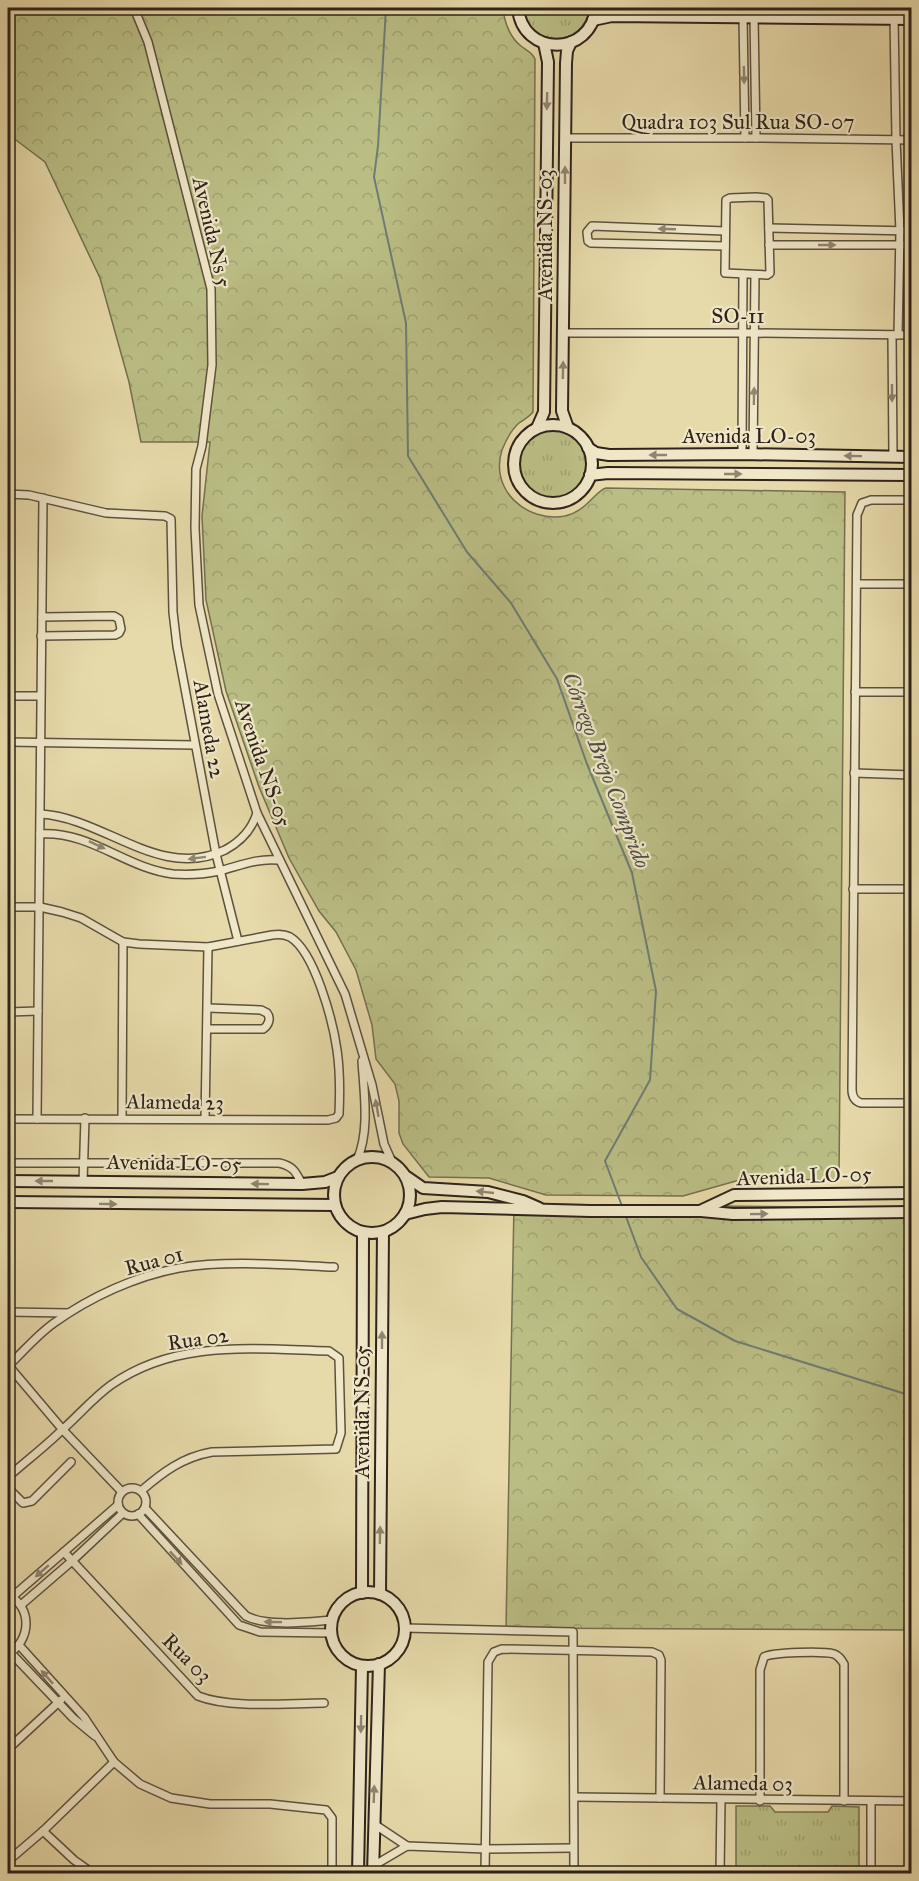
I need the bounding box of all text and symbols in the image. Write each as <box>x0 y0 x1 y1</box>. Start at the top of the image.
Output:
one-way arrow <box>739 66 749 85</box>
one-way arrow <box>543 91 552 110</box>
street label: Quadra 103 Sul Rua SO-07 <box>622 109 854 135</box>
one-way arrow <box>560 166 570 185</box>
street label: Avenida NS-03 <box>532 169 558 302</box>
street label: Avenida Ns 5 <box>186 173 237 290</box>
one-way arrow <box>657 224 676 234</box>
one-way arrow <box>818 240 837 250</box>
street label: SO-11 <box>711 303 765 329</box>
one-way arrow <box>558 361 568 380</box>
one-way arrow <box>887 384 897 403</box>
one-way arrow <box>749 386 759 405</box>
street label: Avenida LO-03 <box>681 423 816 449</box>
one-way arrow <box>649 450 668 460</box>
one-way arrow <box>844 451 863 461</box>
one-way arrow <box>723 469 742 479</box>
water label: Córrego Brejo Comprido <box>557 668 656 872</box>
street label: Alameda 22 <box>187 677 231 781</box>
street label: Avenida NS-05 <box>229 695 297 830</box>
one-way arrow <box>88 841 105 850</box>
one-way arrow <box>188 853 207 863</box>
street label: Alameda 23 <box>125 1088 224 1116</box>
one-way arrow <box>372 1098 381 1117</box>
street label: Avenida LO-05 <box>105 1149 242 1177</box>
street label: Avenida LO-05 <box>735 1161 872 1191</box>
one-way arrow <box>34 1176 53 1186</box>
one-way arrow <box>250 1179 269 1189</box>
one-way arrow <box>475 1187 494 1197</box>
one-way arrow <box>98 1199 117 1209</box>
one-way arrow <box>749 1209 768 1218</box>
street label: Rua 01 <box>122 1241 186 1281</box>
street label: Rua 02 <box>166 1322 231 1356</box>
one-way arrow <box>377 1331 387 1350</box>
street label: Avenida NS-05 <box>349 1345 375 1480</box>
one-way arrow <box>375 1526 385 1545</box>
one-way arrow <box>169 1551 183 1565</box>
one-way arrow <box>35 1564 50 1577</box>
one-way arrow <box>264 1617 283 1626</box>
street label: Rua 03 <box>157 1628 217 1688</box>
one-way arrow <box>40 1669 54 1684</box>
one-way arrow <box>356 1715 366 1734</box>
street label: Alameda 03 <box>692 1769 793 1797</box>
one-way arrow <box>370 1785 379 1804</box>

